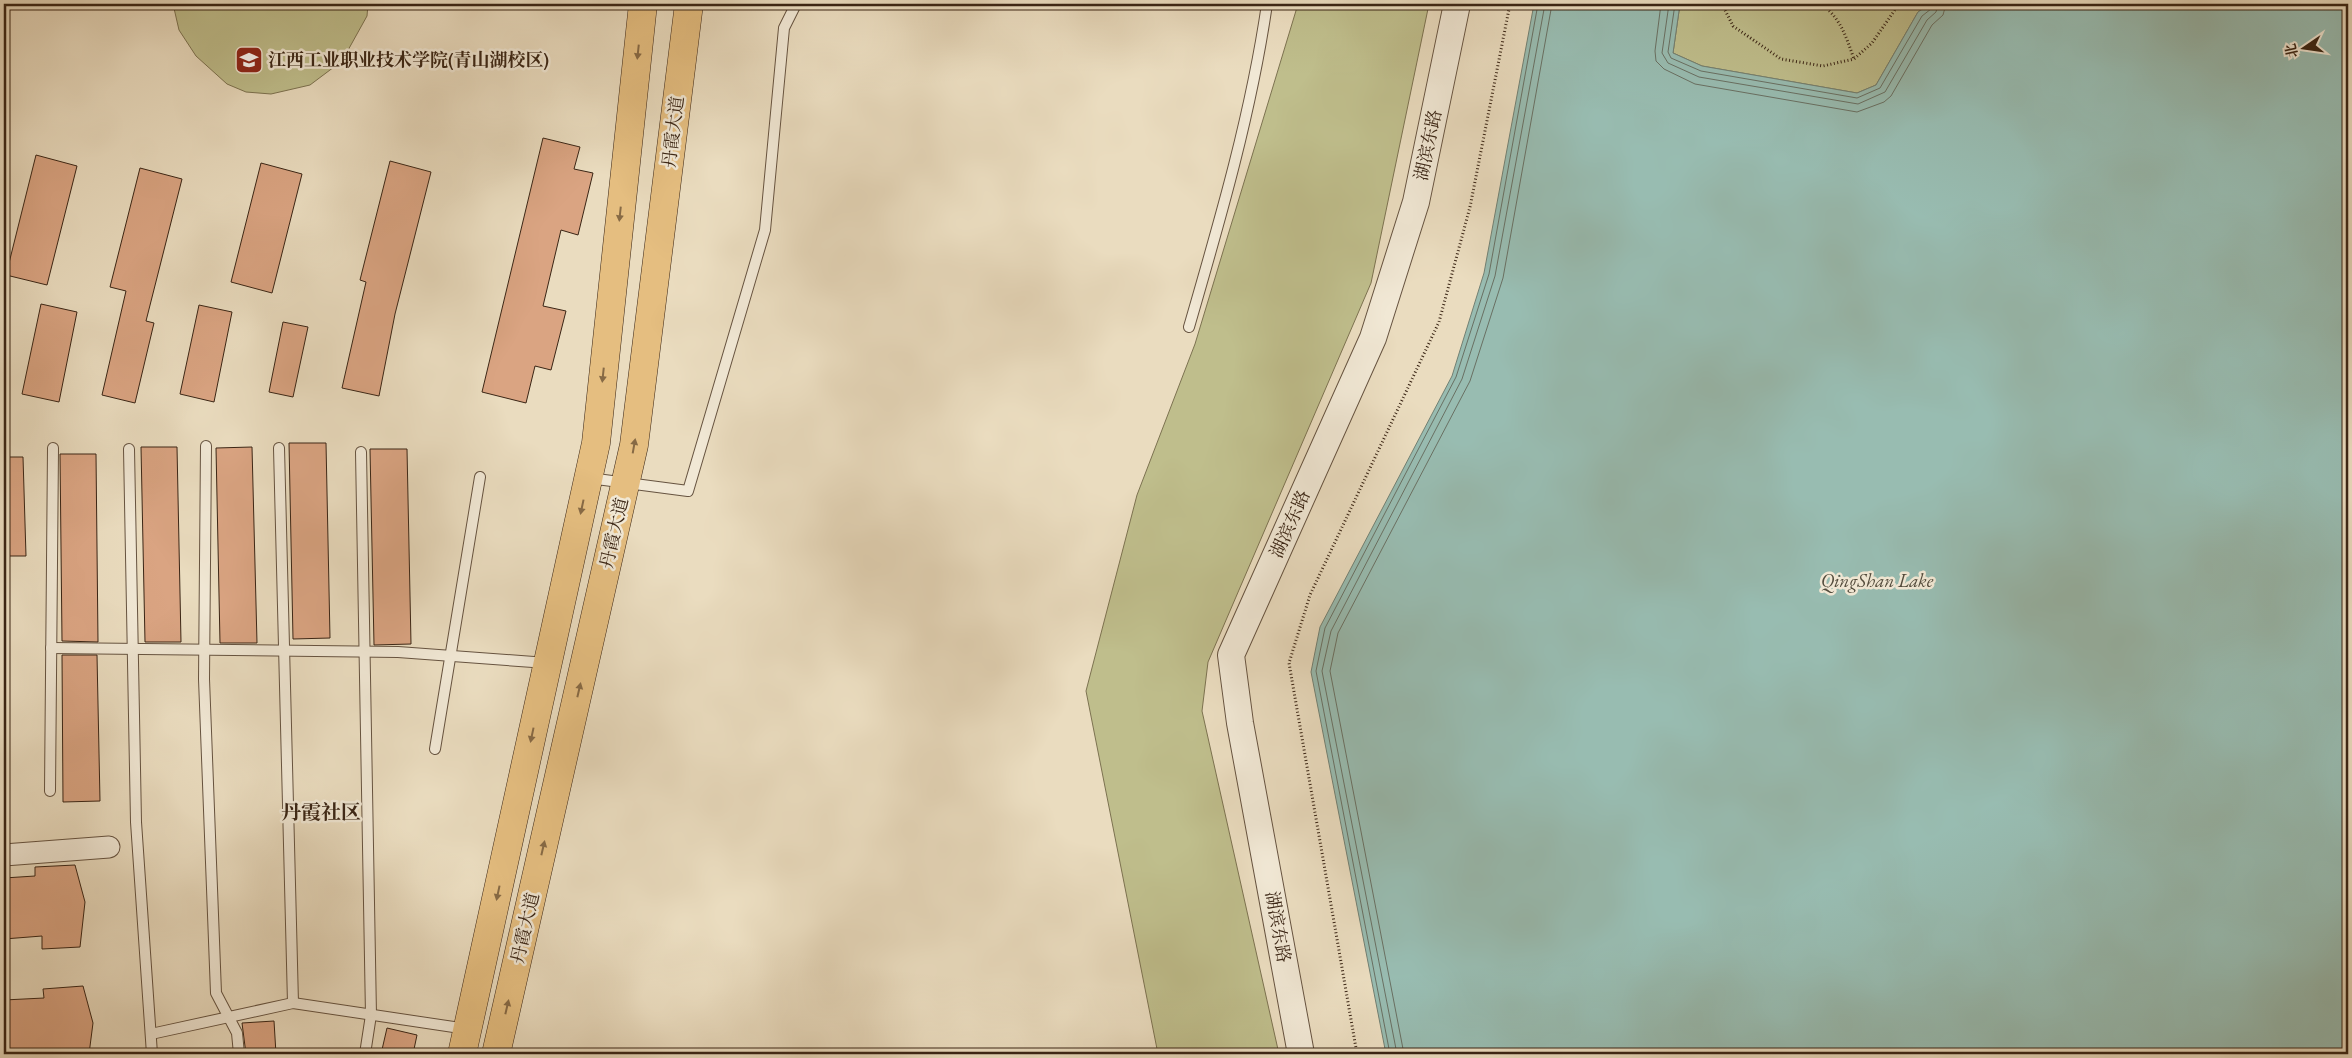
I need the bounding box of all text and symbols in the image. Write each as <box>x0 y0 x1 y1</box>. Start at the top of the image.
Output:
north arrow <box>2280 22 2330 72</box>
text: 北 <box>2281 42 2302 60</box>
school or university icon: 江西工业职业技术学院(青山湖校区) <box>234 45 264 75</box>
one-way arrow <box>633 45 641 61</box>
place label: 江西工业职业技术学院(青山湖校区) <box>268 48 549 71</box>
street label: 丹霞大道 <box>657 95 688 169</box>
street label: 湖滨东路 <box>1409 107 1446 183</box>
one-way arrow <box>616 206 624 222</box>
one-way arrow <box>599 368 607 384</box>
one-way arrow <box>630 437 638 453</box>
street label: 湖滨东路 <box>1264 486 1315 561</box>
street label: 丹霞大道 <box>594 495 633 571</box>
one-way arrow <box>578 500 586 515</box>
water label: QingShan Lake <box>1821 568 1934 593</box>
one-way arrow <box>575 682 583 697</box>
one-way arrow <box>528 727 536 742</box>
district label: 丹霞社区 <box>281 799 361 825</box>
one-way arrow <box>539 841 547 856</box>
one-way arrow <box>493 886 501 902</box>
street label: 湖滨东路 <box>1261 889 1296 964</box>
street label: 丹霞大道 <box>505 890 544 966</box>
one-way arrow <box>503 999 511 1014</box>

